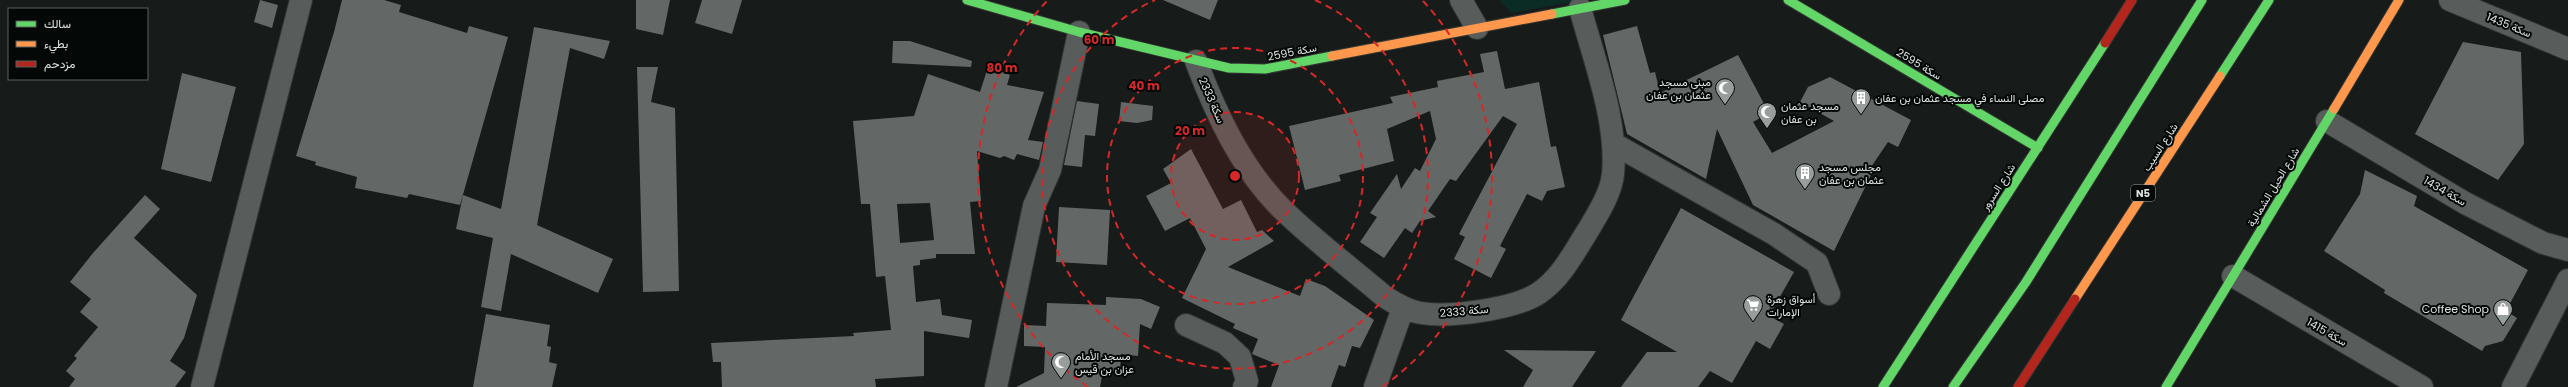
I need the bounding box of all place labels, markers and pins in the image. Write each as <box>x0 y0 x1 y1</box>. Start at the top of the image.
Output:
place label: مبنى مسجد عثمان بن عفان <box>1646 74 1711 103</box>
mosque icon: مبنى مسجد عثمان بن عفان <box>1714 77 1736 105</box>
building icon: مصلى النساء في مسجد عثمان بن عفان <box>1850 87 1872 115</box>
place label: مصلى النساء في مسجد عثمان بن عفان <box>1875 90 2044 108</box>
place label: مسجد عثمان بن عفان <box>1781 98 1839 127</box>
mosque icon: مسجد عثمان بن عفان <box>1756 101 1778 129</box>
place label: مجلس مسجد عثمان بن عفان <box>1819 159 1884 188</box>
building icon: مجلس مسجد عثمان بن عفان <box>1794 162 1816 190</box>
centre of rings <box>1228 169 1242 183</box>
place label: أسواق زهرة الإمارات <box>1767 291 1816 320</box>
supermarket icon: أسواق زهرة الإمارات <box>1742 294 1764 322</box>
shop icon: Coffee Shop <box>2492 298 2514 326</box>
place label: Coffee Shop <box>2422 301 2489 317</box>
place label: مسجد الأمام عزان بن قيس <box>1075 348 1134 377</box>
mosque icon: مسجد الأمام عزان بن قيس <box>1050 351 1072 379</box>

